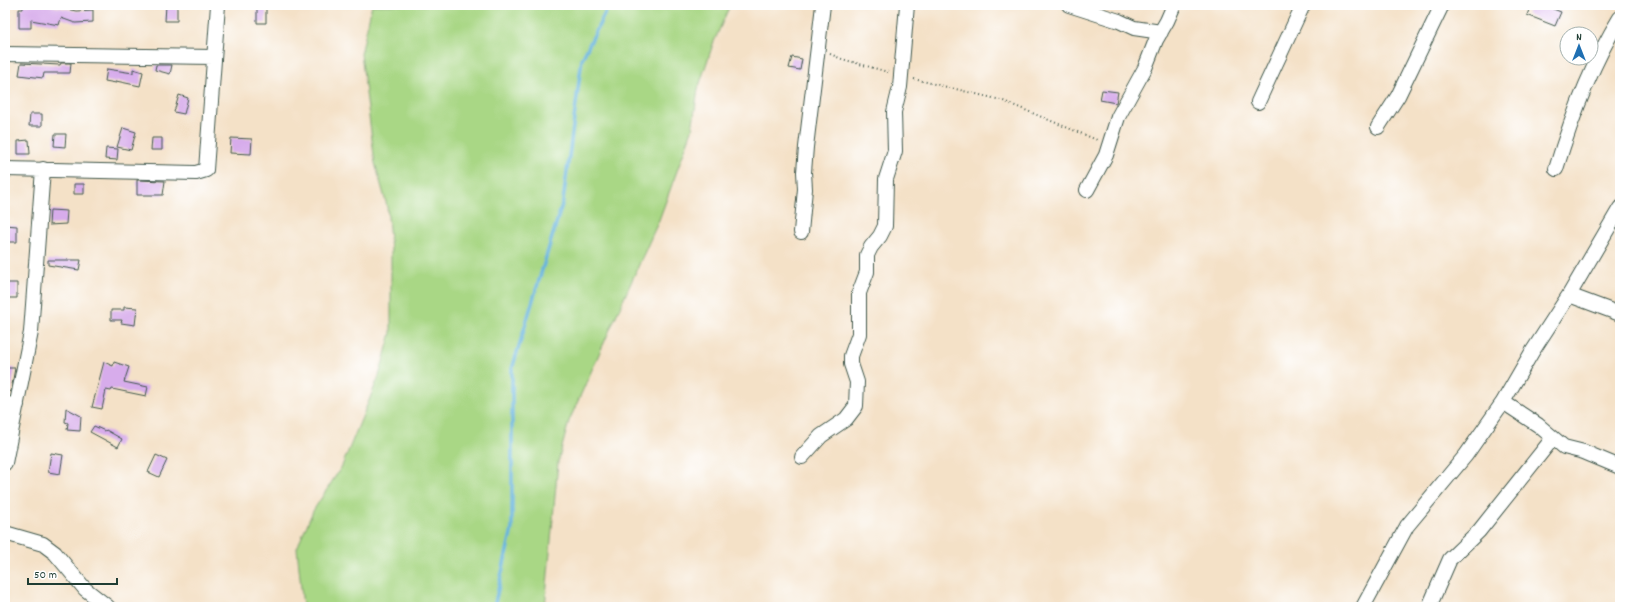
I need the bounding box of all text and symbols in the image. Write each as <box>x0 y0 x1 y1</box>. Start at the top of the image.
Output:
north arrow <box>1559 26 1599 66</box>
text: N <box>1576 30 1582 46</box>
scale bar <box>28 560 117 586</box>
text: 50 m <box>34 567 57 584</box>

